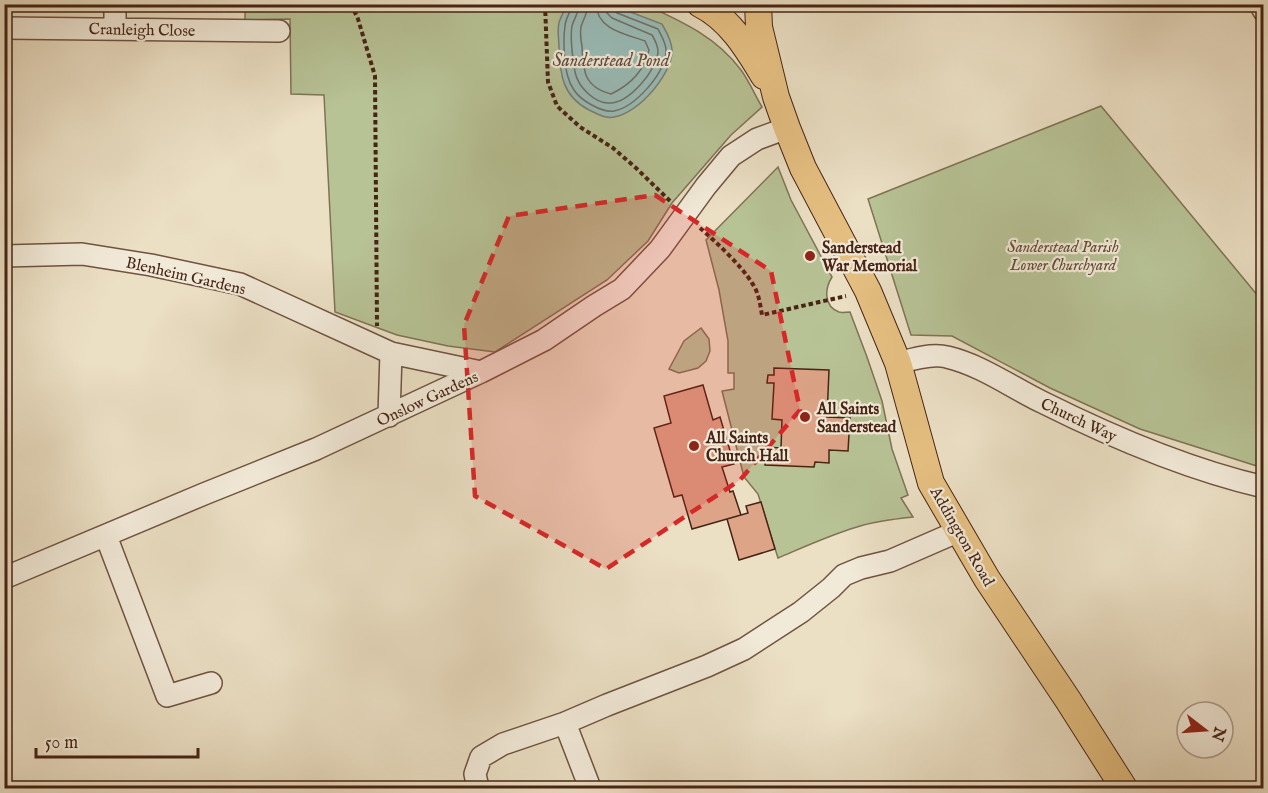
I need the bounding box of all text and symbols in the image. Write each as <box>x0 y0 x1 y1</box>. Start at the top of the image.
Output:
street label: Cranleigh Close <box>88 20 195 42</box>
water label: Sanderstead Pond <box>552 50 671 73</box>
park label: Sanderstead Parish Lower Churchyard <box>1007 238 1119 276</box>
place label: Sanderstead War Memorial <box>821 239 918 277</box>
marker: Sanderstead War Memorial <box>803 249 817 263</box>
street label: Blenheim Gardens <box>124 253 248 301</box>
street label: Onslow Gardens <box>374 367 482 432</box>
street label: Church Way <box>1037 394 1120 447</box>
place label: All Saints Sanderstead <box>816 400 897 438</box>
marker: All Saints Sanderstead <box>798 410 812 424</box>
place label: All Saints Church Hall <box>705 429 789 467</box>
marker: All Saints Church Hall <box>687 439 701 453</box>
street label: Addington Road <box>924 483 998 591</box>
north arrow <box>1175 700 1235 760</box>
scale bar <box>36 721 198 759</box>
text: N <box>1206 723 1229 743</box>
text: 50 m <box>45 732 78 755</box>

